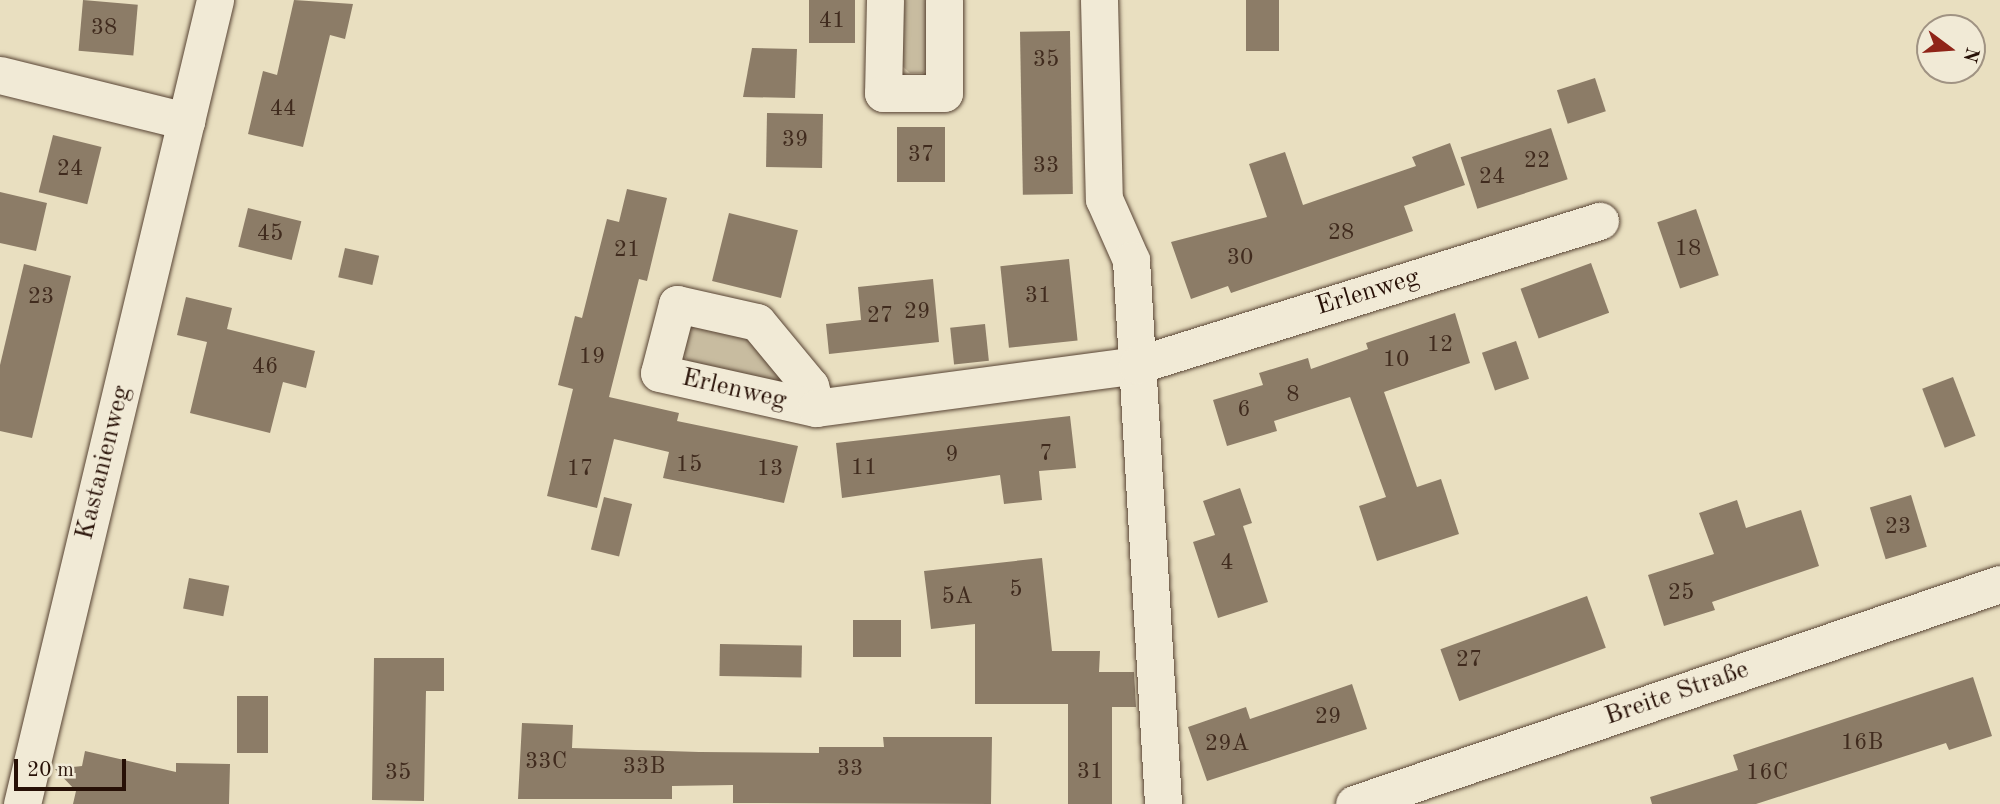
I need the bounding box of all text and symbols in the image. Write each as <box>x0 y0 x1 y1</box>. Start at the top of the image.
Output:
house number: 41 <box>819 7 845 35</box>
house number: 38 <box>91 14 117 42</box>
north arrow <box>1916 14 1986 84</box>
text: N <box>1959 45 1981 64</box>
house number: 35 <box>1033 46 1059 74</box>
house number: 44 <box>270 95 296 123</box>
house number: 39 <box>782 126 808 154</box>
house number: 37 <box>908 141 934 169</box>
house number: 22 <box>1524 147 1550 175</box>
house number: 33 <box>1033 152 1059 180</box>
house number: 24 <box>57 155 83 183</box>
house number: 24 <box>1479 163 1505 191</box>
house number: 28 <box>1328 219 1354 247</box>
house number: 45 <box>257 220 283 248</box>
house number: 18 <box>1675 235 1701 263</box>
house number: 21 <box>614 236 640 264</box>
house number: 30 <box>1227 244 1253 272</box>
street label: Erlenweg <box>1312 263 1424 323</box>
house number: 31 <box>1025 282 1051 310</box>
house number: 23 <box>28 283 54 311</box>
house number: 29 <box>904 298 930 326</box>
house number: 27 <box>867 302 893 330</box>
house number: 12 <box>1427 331 1453 359</box>
house number: 19 <box>579 343 605 371</box>
house number: 10 <box>1383 346 1409 374</box>
house number: 46 <box>252 353 278 381</box>
street label: Erlenweg <box>679 363 789 417</box>
house number: 8 <box>1286 381 1300 409</box>
street label: Kastanienweg <box>70 383 138 543</box>
house number: 6 <box>1237 396 1251 424</box>
house number: 7 <box>1039 440 1053 468</box>
house number: 9 <box>945 441 959 469</box>
house number: 15 <box>676 451 702 479</box>
house number: 11 <box>851 454 877 482</box>
house number: 17 <box>567 455 593 483</box>
house number: 13 <box>757 455 783 483</box>
house number: 23 <box>1885 513 1911 541</box>
house number: 4 <box>1220 549 1234 577</box>
house number: 5 <box>1009 576 1023 604</box>
house number: 25 <box>1668 579 1694 607</box>
house number: 5A <box>942 583 972 611</box>
house number: 27 <box>1456 646 1482 674</box>
street label: Breite Straße <box>1601 655 1753 733</box>
house number: 29 <box>1315 703 1341 731</box>
house number: 16B <box>1841 729 1883 757</box>
house number: 29A <box>1205 730 1249 758</box>
scale bar <box>18 744 130 788</box>
house number: 33C <box>525 748 567 776</box>
house number: 33B <box>623 753 665 781</box>
house number: 33 <box>837 755 863 783</box>
house number: 31 <box>1077 758 1103 786</box>
house number: 35 <box>385 759 411 787</box>
house number: 16C <box>1746 759 1788 787</box>
text: 20 m <box>27 760 74 781</box>

